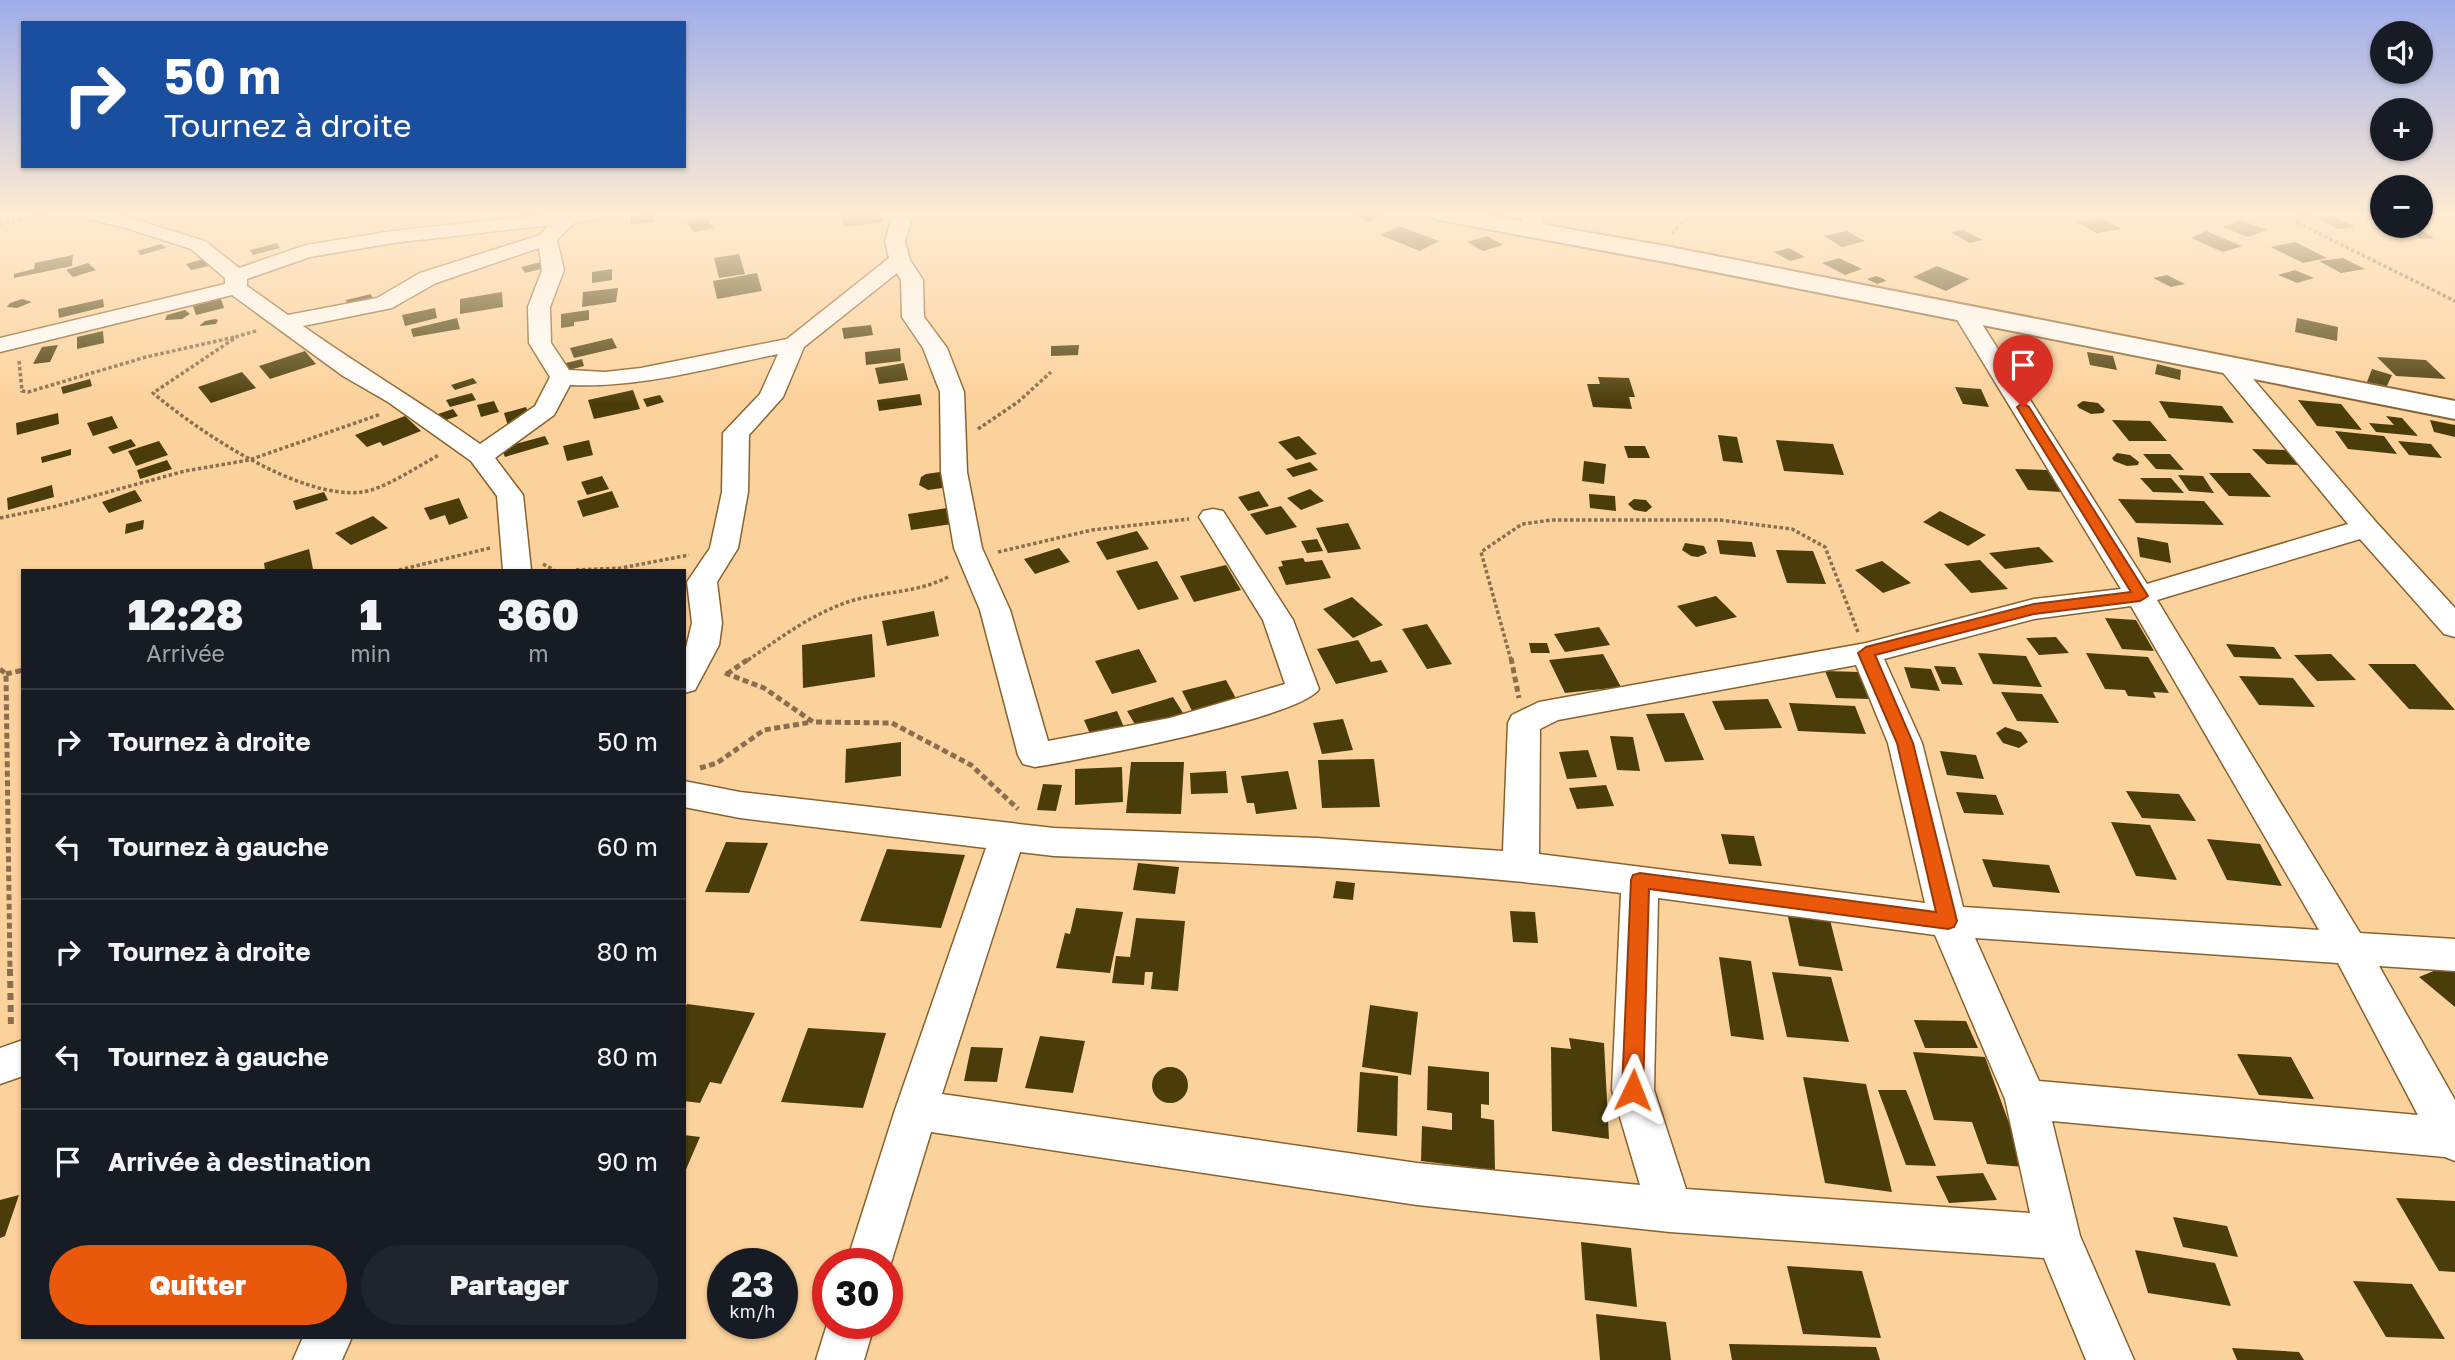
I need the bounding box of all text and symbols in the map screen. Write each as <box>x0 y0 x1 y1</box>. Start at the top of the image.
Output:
map controls <box>2370 21 2433 238</box>
button: sound <box>2370 21 2433 84</box>
text: 50 m <box>164 46 281 105</box>
icon: right <box>49 49 140 140</box>
button: + <box>2370 98 2433 161</box>
text: Tournez à droite <box>164 106 412 144</box>
button: − <box>2370 175 2433 238</box>
pin <box>1993 335 2053 407</box>
icon: arrive <box>2004 346 2042 384</box>
text: 12:28 <box>128 589 243 639</box>
text: 1 <box>359 589 382 639</box>
text: 360 <box>498 589 579 639</box>
text: Arrivée <box>146 639 225 667</box>
text: min <box>350 639 391 667</box>
text: m <box>528 639 549 667</box>
icon: right <box>49 723 87 761</box>
text: Tournez à droite <box>108 726 311 757</box>
text: 50 m <box>597 726 658 757</box>
icon: left <box>49 828 87 866</box>
text: Tournez à gauche <box>108 831 329 862</box>
text: 60 m <box>597 831 658 862</box>
icon: right <box>49 933 87 971</box>
text: Tournez à droite <box>108 936 311 967</box>
text: 80 m <box>597 936 658 967</box>
icon: left <box>49 1038 87 1076</box>
text: Tournez à gauche <box>108 1041 329 1072</box>
text: 80 m <box>597 1041 658 1072</box>
position arrow <box>1596 1053 1670 1127</box>
icon: arrive <box>49 1143 87 1181</box>
text: Arrivée à destination <box>108 1146 371 1177</box>
text: 90 m <box>597 1146 658 1177</box>
button: Quitter <box>49 1245 347 1325</box>
button: Partager <box>361 1245 658 1325</box>
speed limit sign: 30 <box>812 1248 903 1339</box>
text: 23 <box>731 1263 774 1305</box>
text: km/h <box>730 1300 775 1322</box>

